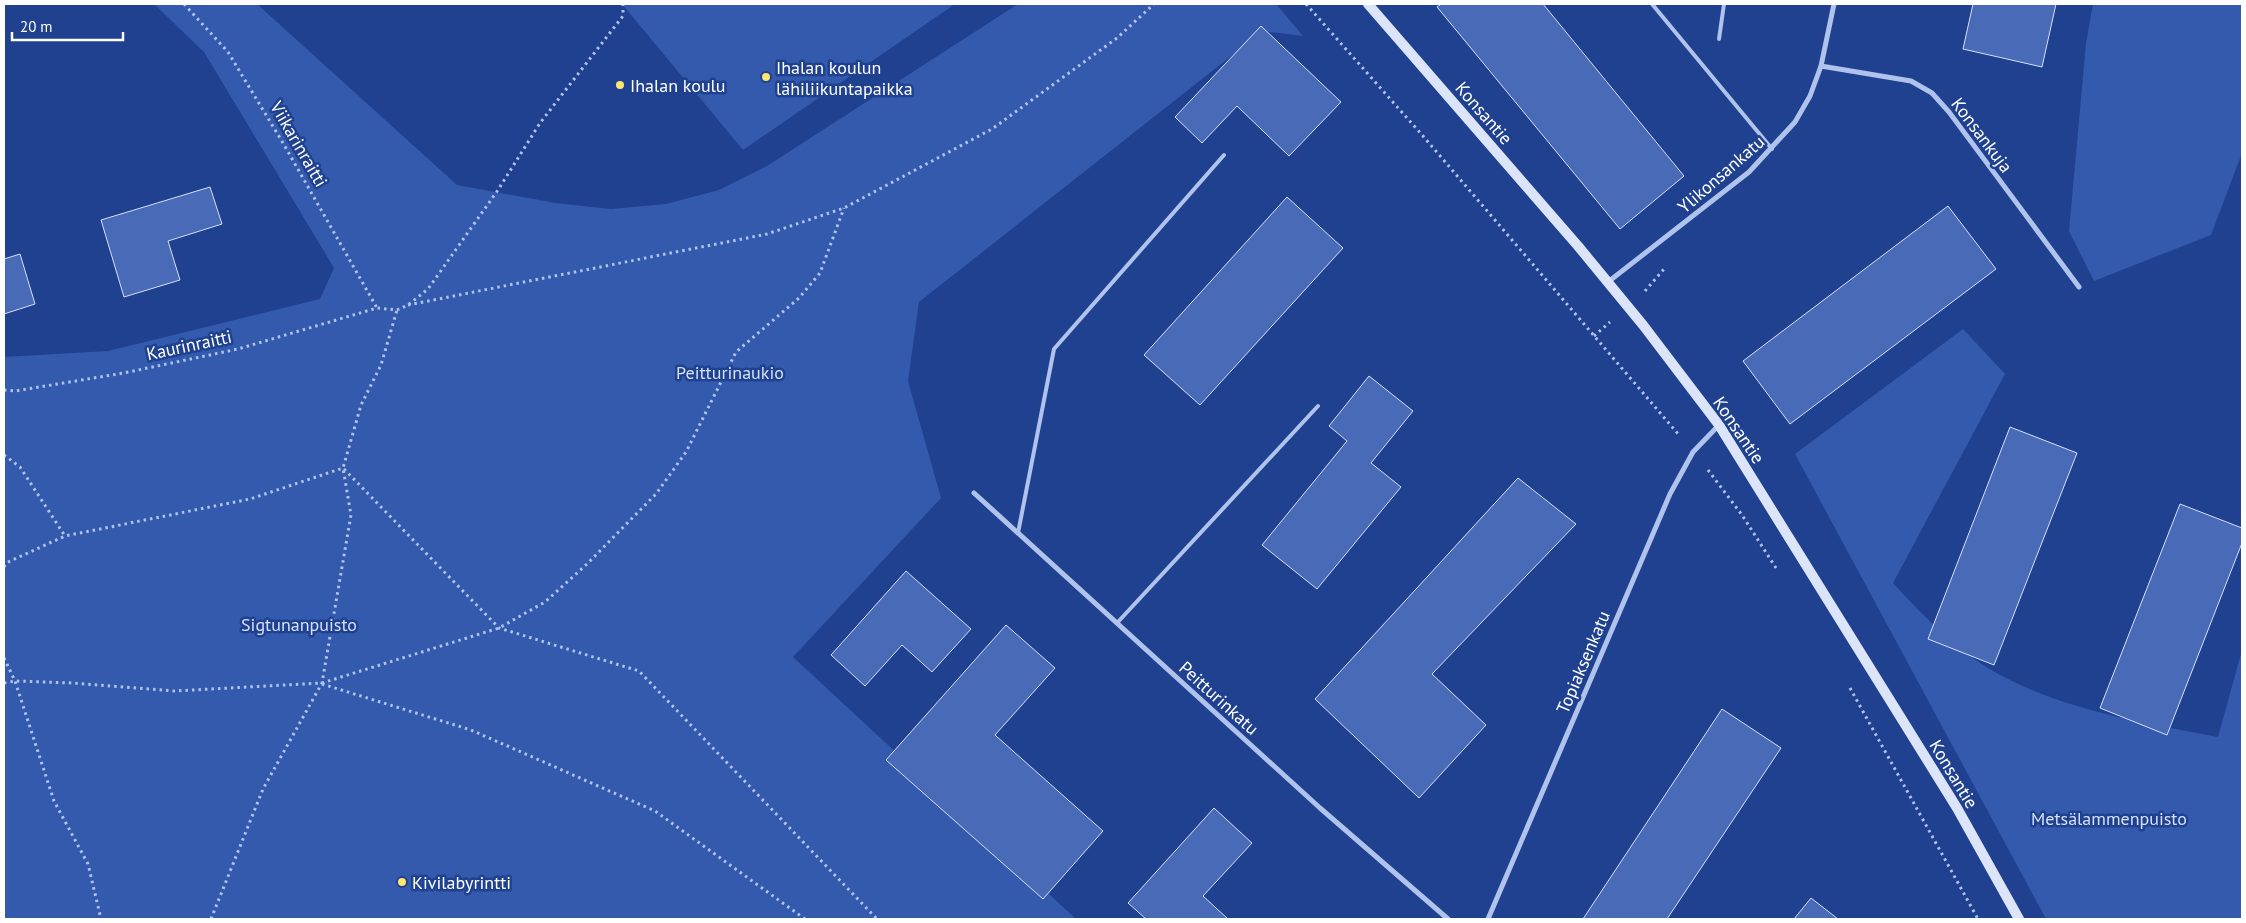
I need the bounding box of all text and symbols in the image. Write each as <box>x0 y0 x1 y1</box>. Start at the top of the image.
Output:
scale bar <box>12 10 124 42</box>
text: 20 m <box>20 17 53 36</box>
place label: Ihalan koulun lähiliikuntapaikka <box>776 56 913 100</box>
marker: Ihalan koulun lähiliikuntapaikka <box>760 71 772 83</box>
place label: Ihalan koulu <box>630 74 726 97</box>
street label: Konsantie <box>1450 77 1518 149</box>
marker: Ihalan koulu <box>614 79 626 91</box>
street label: Konsankuja <box>1946 93 2018 177</box>
street label: Viikarinraitti <box>265 96 333 191</box>
street label: Ylikonsankatu <box>1673 130 1769 218</box>
street label: Kaurinraitti <box>144 325 234 365</box>
park label: Peitturinaukio <box>676 361 784 384</box>
street label: Konsantie <box>1708 392 1770 468</box>
street label: Topiaksenkatu <box>1551 607 1615 717</box>
park label: Sigtunanpuisto <box>241 613 357 636</box>
street label: Peitturinkatu <box>1174 656 1264 740</box>
street label: Konsantie <box>1925 735 1983 813</box>
park label: Metsälammenpuisto <box>2031 807 2187 830</box>
place label: Kivilabyrintti <box>412 871 511 894</box>
marker: Kivilabyrintti <box>396 876 408 888</box>

